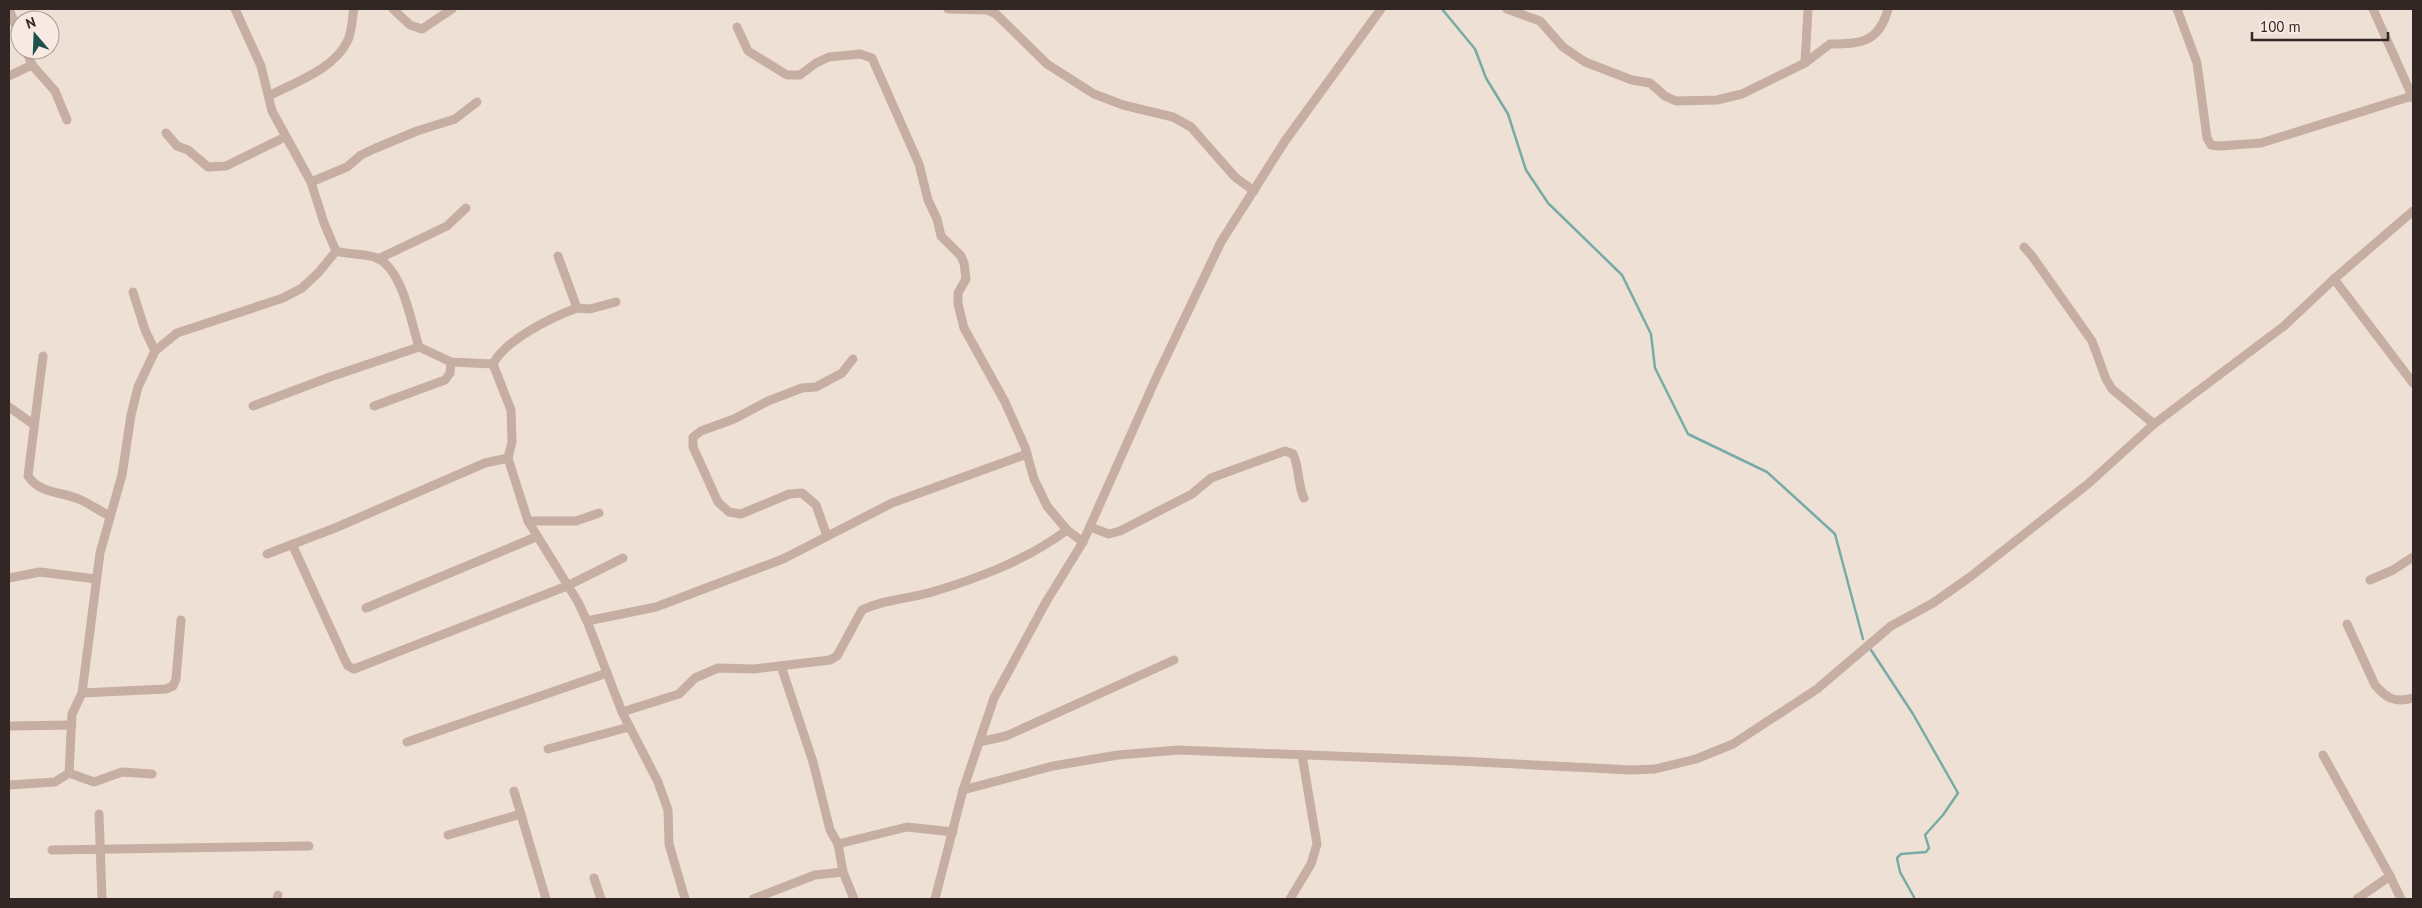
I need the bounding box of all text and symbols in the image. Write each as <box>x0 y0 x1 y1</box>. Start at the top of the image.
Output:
north arrow <box>10 10 60 60</box>
scale bar <box>2252 10 2388 42</box>
text: N <box>23 13 38 33</box>
text: 100 m <box>2260 17 2301 36</box>

